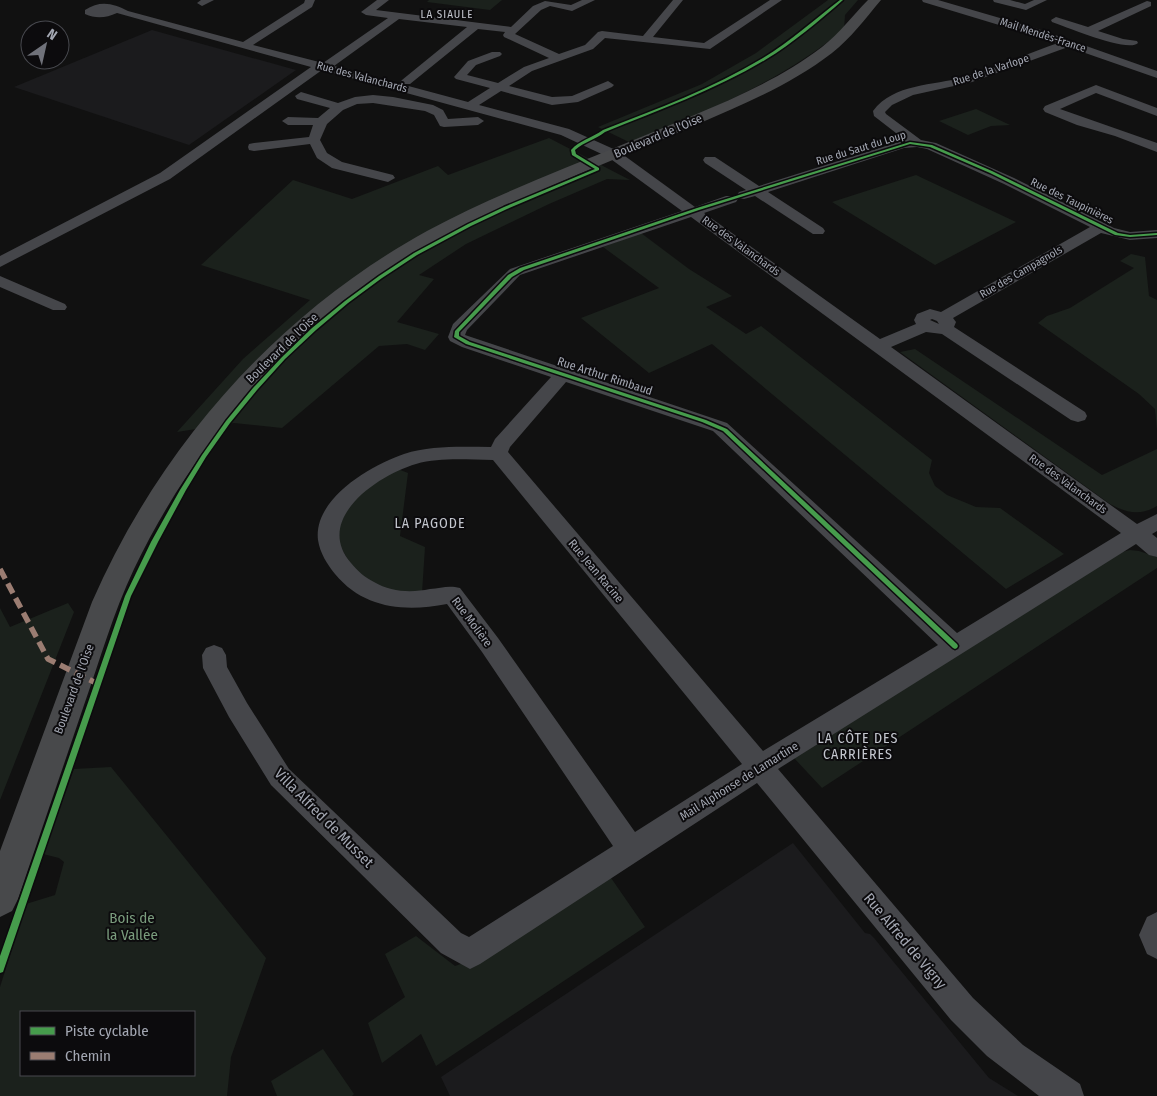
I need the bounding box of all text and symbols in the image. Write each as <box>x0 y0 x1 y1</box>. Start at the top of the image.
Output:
district label: LA SIAULE <box>421 8 473 21</box>
street label: Mail Mendès-France <box>998 15 1088 55</box>
north arrow <box>20 20 70 70</box>
text: N <box>44 25 60 44</box>
street label: Rue de la Varlope <box>952 52 1030 88</box>
street label: Rue des Valanchards <box>315 59 409 95</box>
street label: Boulevard de l'Oise <box>612 111 704 161</box>
street label: Rue du Saut du Loup <box>815 128 908 168</box>
street label: Rue des Taupinières <box>1029 175 1116 227</box>
street label: Rue des Valanchards <box>700 213 783 279</box>
street label: Rue des Campagnols <box>977 243 1065 301</box>
street label: Boulevard de l'Oise <box>243 310 321 386</box>
street label: Rue Arthur Rimbaud <box>556 354 654 398</box>
street label: Rue des Valanchards <box>1027 451 1110 517</box>
district label: LA PAGODE <box>394 515 466 532</box>
street label: Rue Jean Racine <box>565 536 627 606</box>
street label: Rue Molière <box>449 595 495 650</box>
street label: Boulevard de l'Oise <box>51 642 97 736</box>
district label: LA CÔTE DES CARRIÈRES <box>818 729 898 763</box>
street label: Mail Alphonse de Lamartine <box>677 739 801 823</box>
street label: Villa Alfred de Musset <box>271 765 377 871</box>
street label: Rue Alfred de Vigny <box>860 890 950 993</box>
park label: Bois de la Vallée <box>106 909 158 944</box>
legend <box>20 1011 195 1076</box>
text: Piste cyclable <box>65 1022 149 1040</box>
text: Chemin <box>65 1047 111 1065</box>

